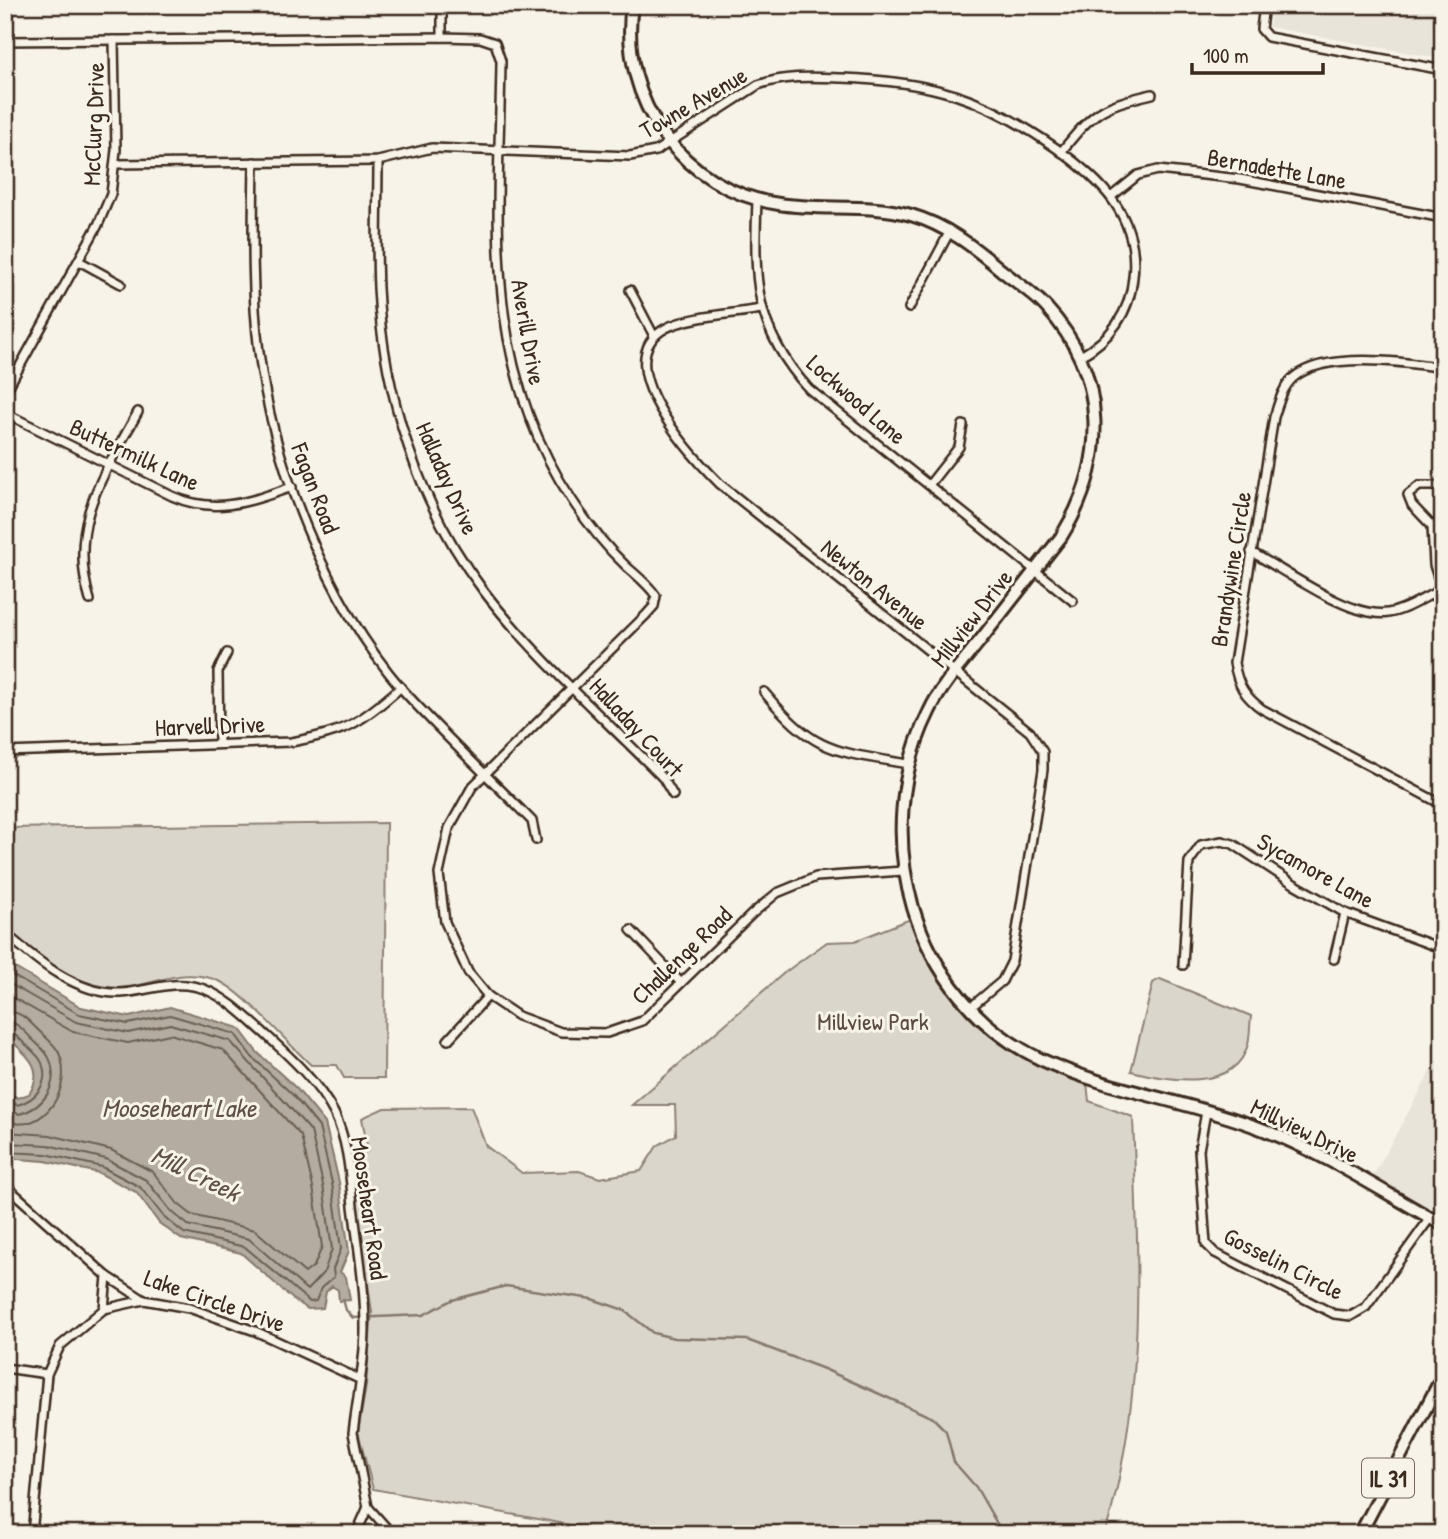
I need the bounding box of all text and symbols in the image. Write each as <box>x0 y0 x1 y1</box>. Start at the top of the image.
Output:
scale bar <box>1192 32 1324 76</box>
text: 100 m <box>1203 41 1249 70</box>
street label: Towne Avenue <box>634 58 753 146</box>
street label: McClurg Drive <box>75 61 111 186</box>
street label: Bernadette Lane <box>1205 140 1349 196</box>
street label: Averill Drive <box>504 277 554 388</box>
street label: Lockwood Lane <box>800 347 914 451</box>
street label: Buttermilk Lane <box>65 410 205 498</box>
street label: Halladay Drive <box>409 417 487 540</box>
street label: Fagan Road <box>284 437 348 538</box>
street label: Brandywine Circle <box>1202 489 1258 649</box>
street label: Newton Avenue <box>815 531 935 637</box>
street label: Millview Drive <box>923 562 1020 674</box>
street label: Halladay Court <box>583 670 692 784</box>
street label: Harvell Drive <box>154 707 266 743</box>
street label: Sycamore Lane <box>1252 825 1381 915</box>
street label: Challenge Road <box>624 899 738 1011</box>
park label: Millview Park <box>817 1005 929 1037</box>
water label: Mooseheart Lake <box>102 1090 258 1125</box>
street label: Millview Drive <box>1246 1090 1365 1170</box>
street label: Mooseheart Road <box>344 1135 396 1281</box>
water label: Mill Creek <box>146 1137 248 1210</box>
street label: Gosselin Circle <box>1219 1219 1350 1307</box>
street label: Lake Circle Drive <box>140 1261 290 1339</box>
road number: IL 31 <box>1362 1458 1414 1498</box>

